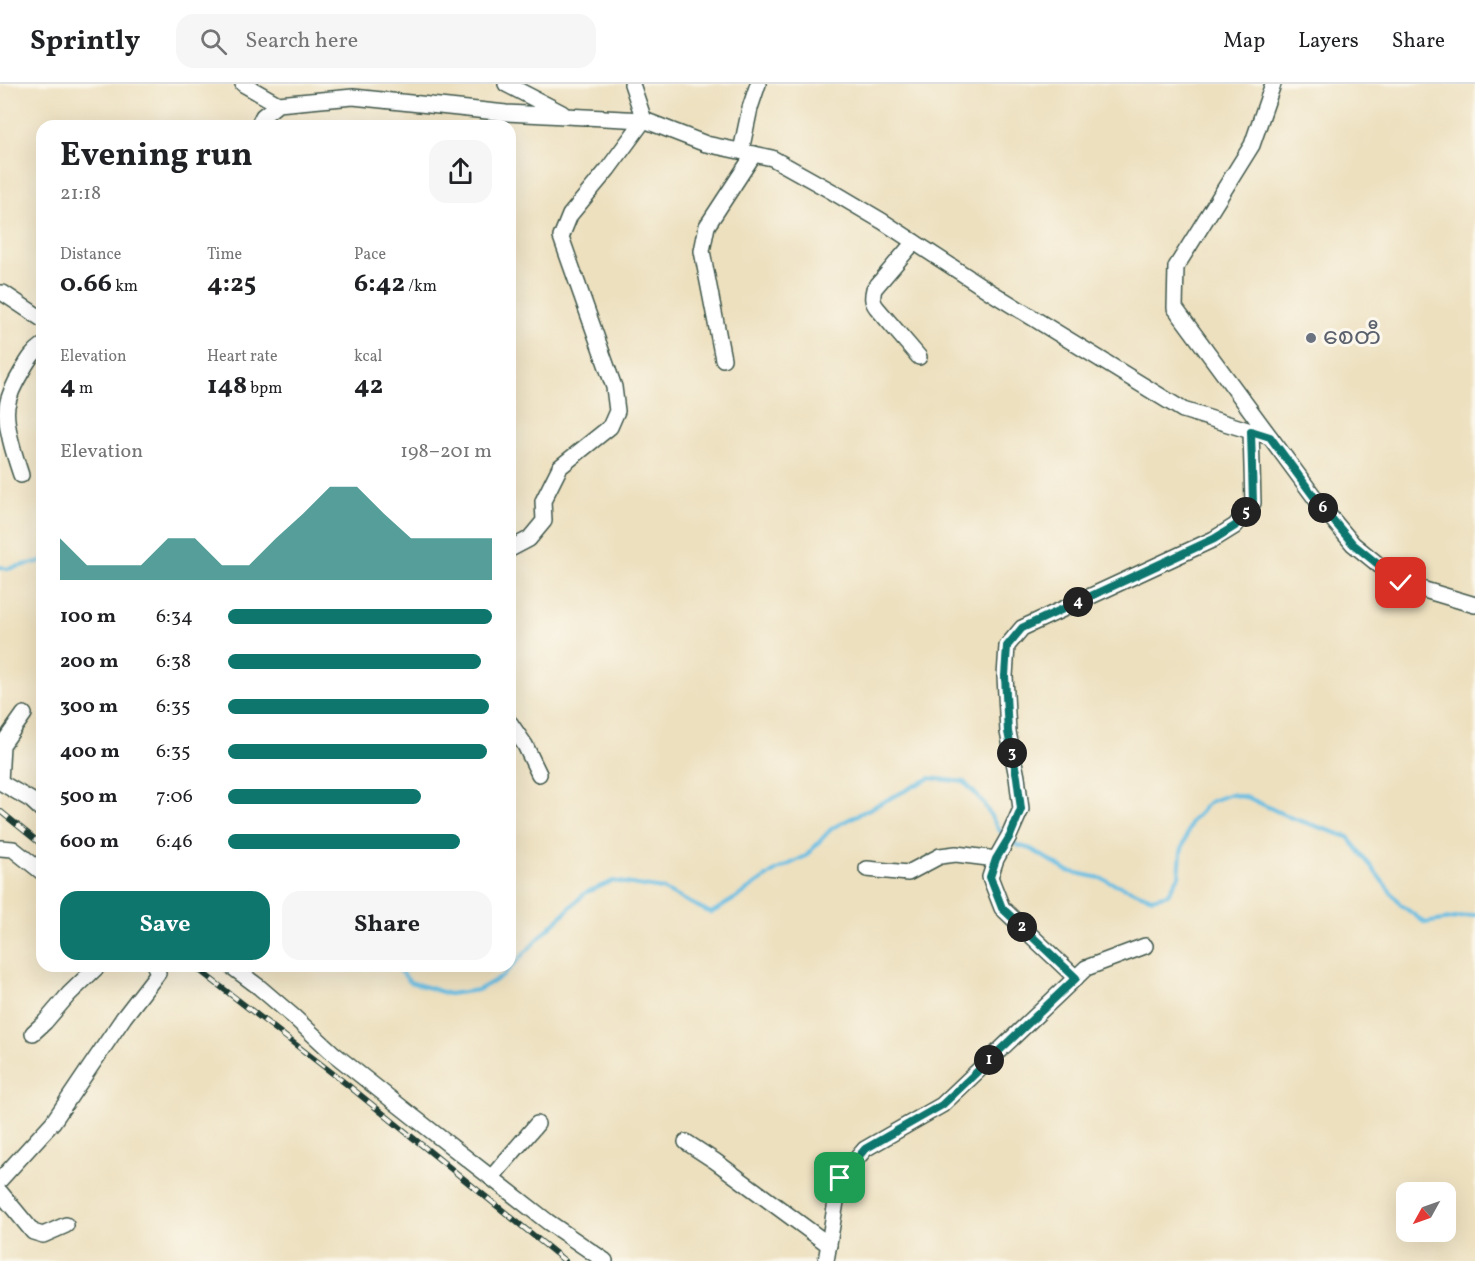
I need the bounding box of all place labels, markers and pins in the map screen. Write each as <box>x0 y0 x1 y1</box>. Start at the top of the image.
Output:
place label: စေတီ <box>1323 320 1381 355</box>
marker: စေတီ <box>1304 331 1318 345</box>
pin: 6 <box>1308 493 1338 523</box>
pin: 5 <box>1231 497 1261 527</box>
pin <box>1375 557 1426 608</box>
pin: 4 <box>1063 587 1093 617</box>
pin: 3 <box>997 738 1027 768</box>
pin: 2 <box>1007 912 1037 942</box>
pin: 1 <box>974 1045 1004 1075</box>
pin <box>814 1152 865 1203</box>

